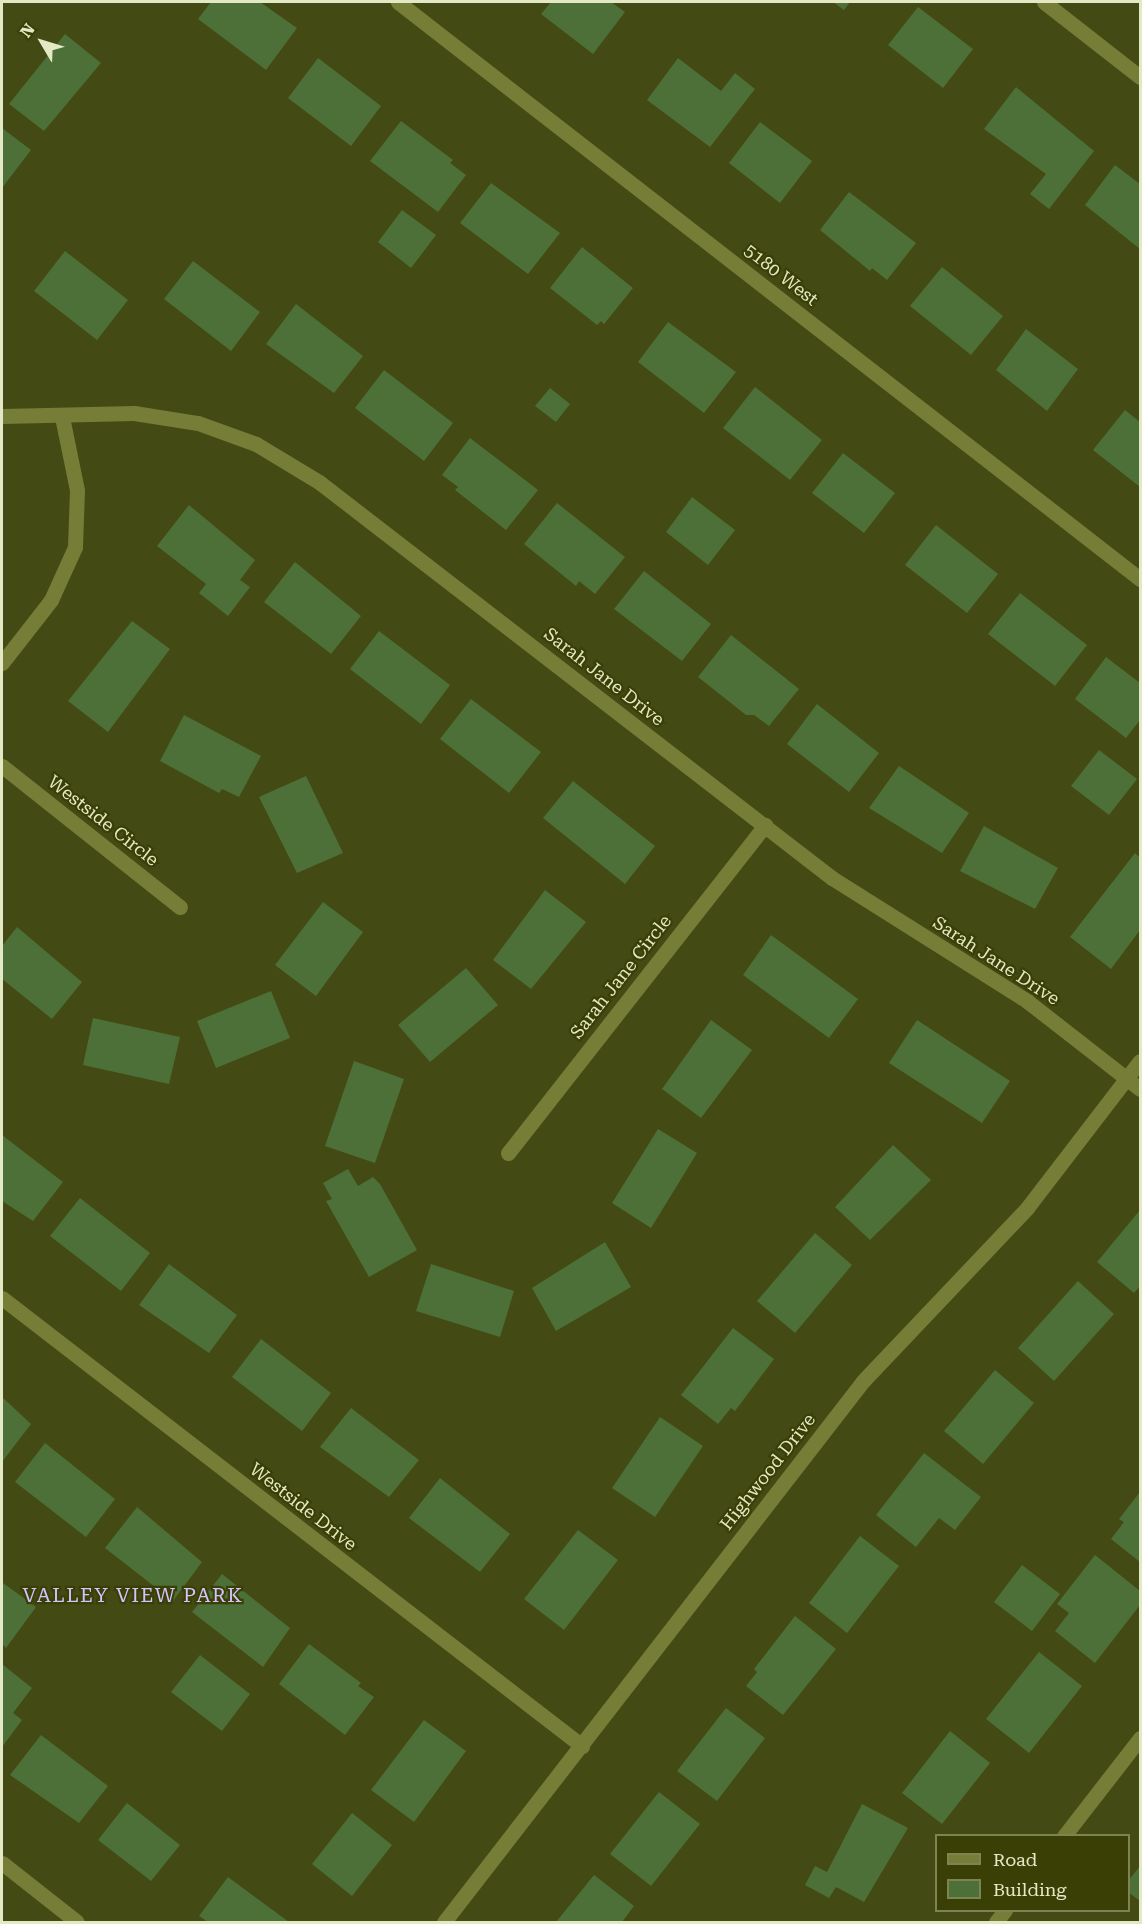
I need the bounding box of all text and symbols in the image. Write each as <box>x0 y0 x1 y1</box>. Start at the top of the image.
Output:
north arrow <box>12 12 72 72</box>
text: N <box>16 20 39 41</box>
street label: 5180 West <box>740 240 822 310</box>
street label: Sarah Jane Drive <box>540 623 668 731</box>
street label: Westside Circle <box>43 771 163 871</box>
street label: Sarah Jane Circle <box>566 911 676 1043</box>
street label: Sarah Jane Drive <box>929 912 1063 1010</box>
street label: Highwood Drive <box>716 1409 820 1535</box>
street label: Westside Drive <box>245 1458 361 1556</box>
district label: VALLEY VIEW PARK <box>23 1583 243 1607</box>
legend <box>935 1834 1130 1912</box>
text: Road <box>993 1849 1037 1870</box>
text: Building <box>993 1879 1067 1900</box>

